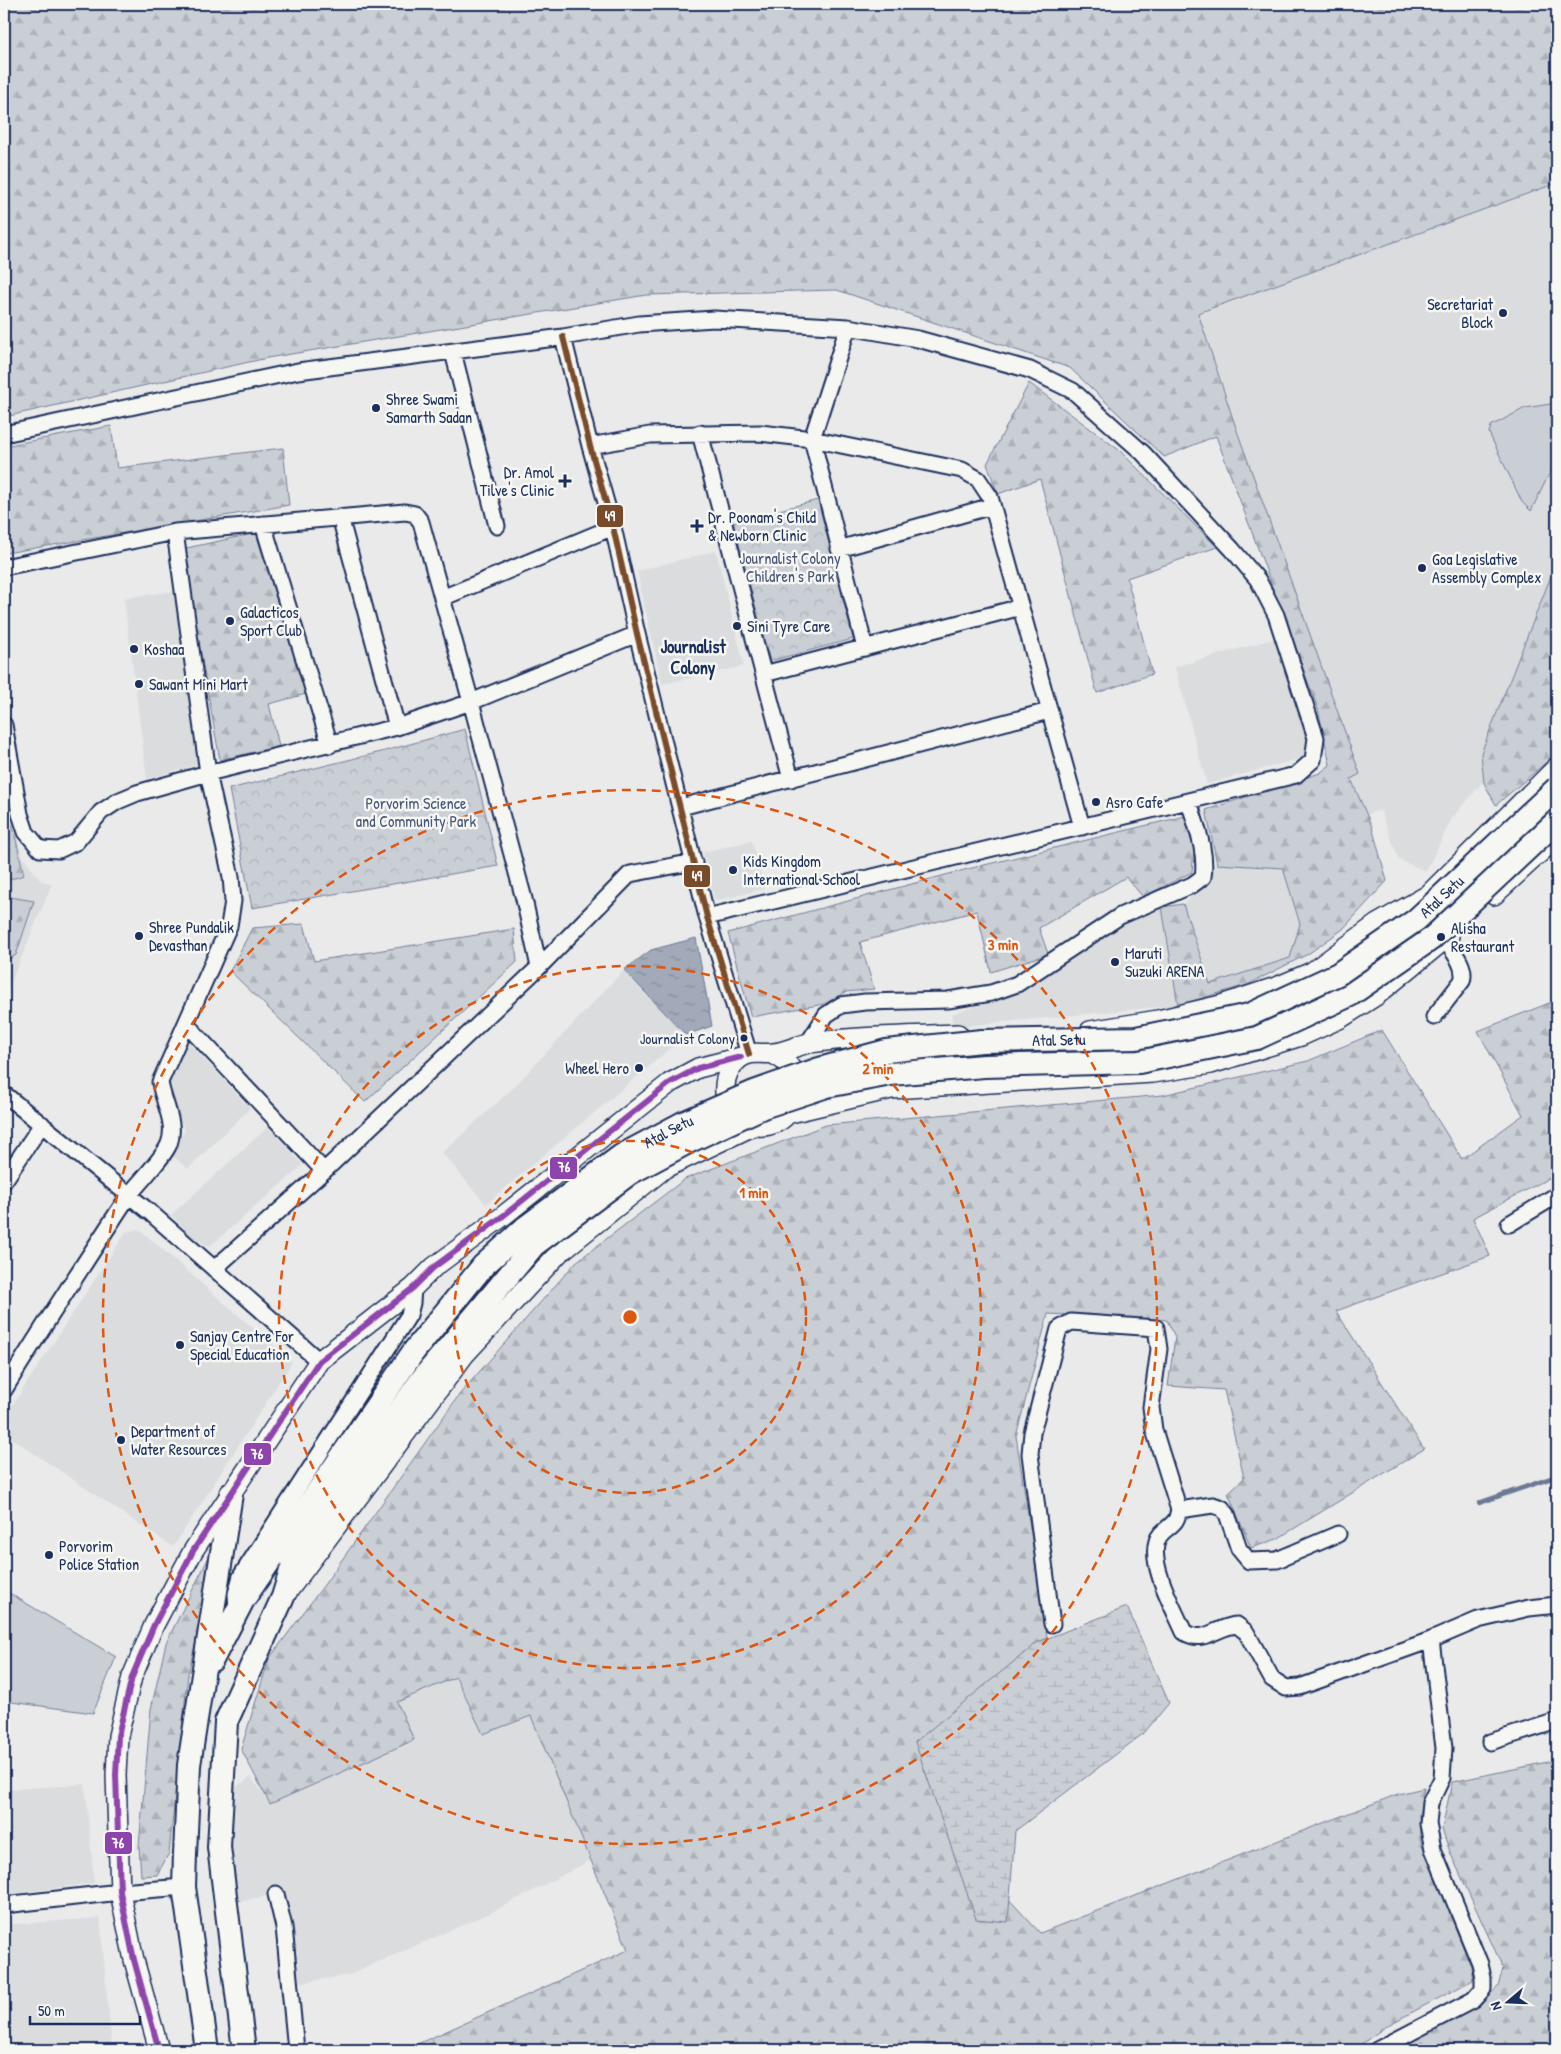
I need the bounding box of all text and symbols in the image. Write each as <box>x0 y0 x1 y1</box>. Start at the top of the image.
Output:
place label: Secretariat Block <box>1427 293 1493 333</box>
marker: Secretariat Block <box>1497 307 1509 319</box>
place label: Shree Swami Samarth Sadan <box>386 388 472 428</box>
marker: Shree Swami Samarth Sadan <box>370 402 382 414</box>
place label: Dr. Amol Tilve's Clinic <box>480 461 555 501</box>
marker: Dr. Amol Tilve's Clinic <box>558 474 572 488</box>
line badge: 49 <box>596 504 624 528</box>
text: 49 <box>605 506 616 525</box>
place label: Dr. Poonam's Child & Newborn Clinic <box>708 506 816 546</box>
marker: Dr. Poonam's Child & Newborn Clinic <box>690 519 704 533</box>
park label: Journalist Colony Children's Park <box>739 547 841 587</box>
place label: Goa Legislative Assembly Complex <box>1432 548 1541 588</box>
marker: Goa Legislative Assembly Complex <box>1416 562 1428 574</box>
place label: Galacticos Sport Club <box>240 601 302 641</box>
marker: Galacticos Sport Club <box>224 615 236 627</box>
place label: Sini Tyre Care <box>747 615 831 637</box>
marker: Sini Tyre Care <box>731 620 743 632</box>
district label: Journalist Colony <box>660 634 726 681</box>
place label: Koshaa <box>144 638 184 660</box>
marker: Koshaa <box>128 643 140 655</box>
place label: Sawant Mini Mart <box>149 673 248 695</box>
marker: Sawant Mini Mart <box>133 678 145 690</box>
place label: Asro Cafe <box>1106 791 1164 813</box>
park label: Porvorim Science and Community Park <box>356 792 477 832</box>
marker: Asro Cafe <box>1090 796 1102 808</box>
place label: Kids Kingdom International School <box>743 850 861 890</box>
line badge: 49 <box>683 864 711 888</box>
marker: Kids Kingdom International School <box>727 864 739 876</box>
text: 49 <box>692 866 703 885</box>
street label: Atal Setu <box>1414 870 1469 923</box>
place label: Shree Pundalik Devasthan <box>149 916 234 956</box>
place label: Alisha Restaurant <box>1451 917 1515 957</box>
marker: Shree Pundalik Devasthan <box>133 930 145 942</box>
marker: Alisha Restaurant <box>1435 931 1447 943</box>
text: 3 min <box>988 934 1018 955</box>
place label: Maruti Suzuki ARENA <box>1125 942 1205 982</box>
marker: Maruti Suzuki ARENA <box>1109 956 1121 968</box>
place label: Journalist Colony <box>640 1028 735 1049</box>
street label: Atal Setu <box>1032 1028 1086 1051</box>
marker: Journalist Colony <box>739 1033 749 1043</box>
place label: Wheel Hero <box>565 1057 630 1079</box>
text: 2 min <box>863 1058 894 1079</box>
marker: Wheel Hero <box>633 1062 645 1074</box>
street label: Atal Setu <box>639 1109 697 1153</box>
line badge: 76 <box>549 1156 578 1180</box>
text: 76 <box>557 1157 571 1176</box>
text: 1 min <box>739 1182 769 1203</box>
centre of rings <box>621 1308 639 1326</box>
place label: Sanjay Centre For Special Education <box>190 1325 294 1365</box>
marker: Sanjay Centre For Special Education <box>174 1339 186 1351</box>
place label: Department of Water Resources <box>131 1420 226 1460</box>
marker: Department of Water Resources <box>115 1434 127 1446</box>
line badge: 76 <box>243 1442 272 1466</box>
text: 76 <box>250 1444 264 1463</box>
place label: Porvorim Police Station <box>59 1535 139 1575</box>
marker: Porvorim Police Station <box>43 1549 55 1561</box>
line badge: 76 <box>104 1831 133 1855</box>
text: 76 <box>111 1833 125 1852</box>
north arrow <box>1484 1976 1534 2026</box>
scale bar <box>30 1994 140 2026</box>
text: N <box>1485 1999 1505 2013</box>
text: 50 m <box>38 2000 65 2021</box>

